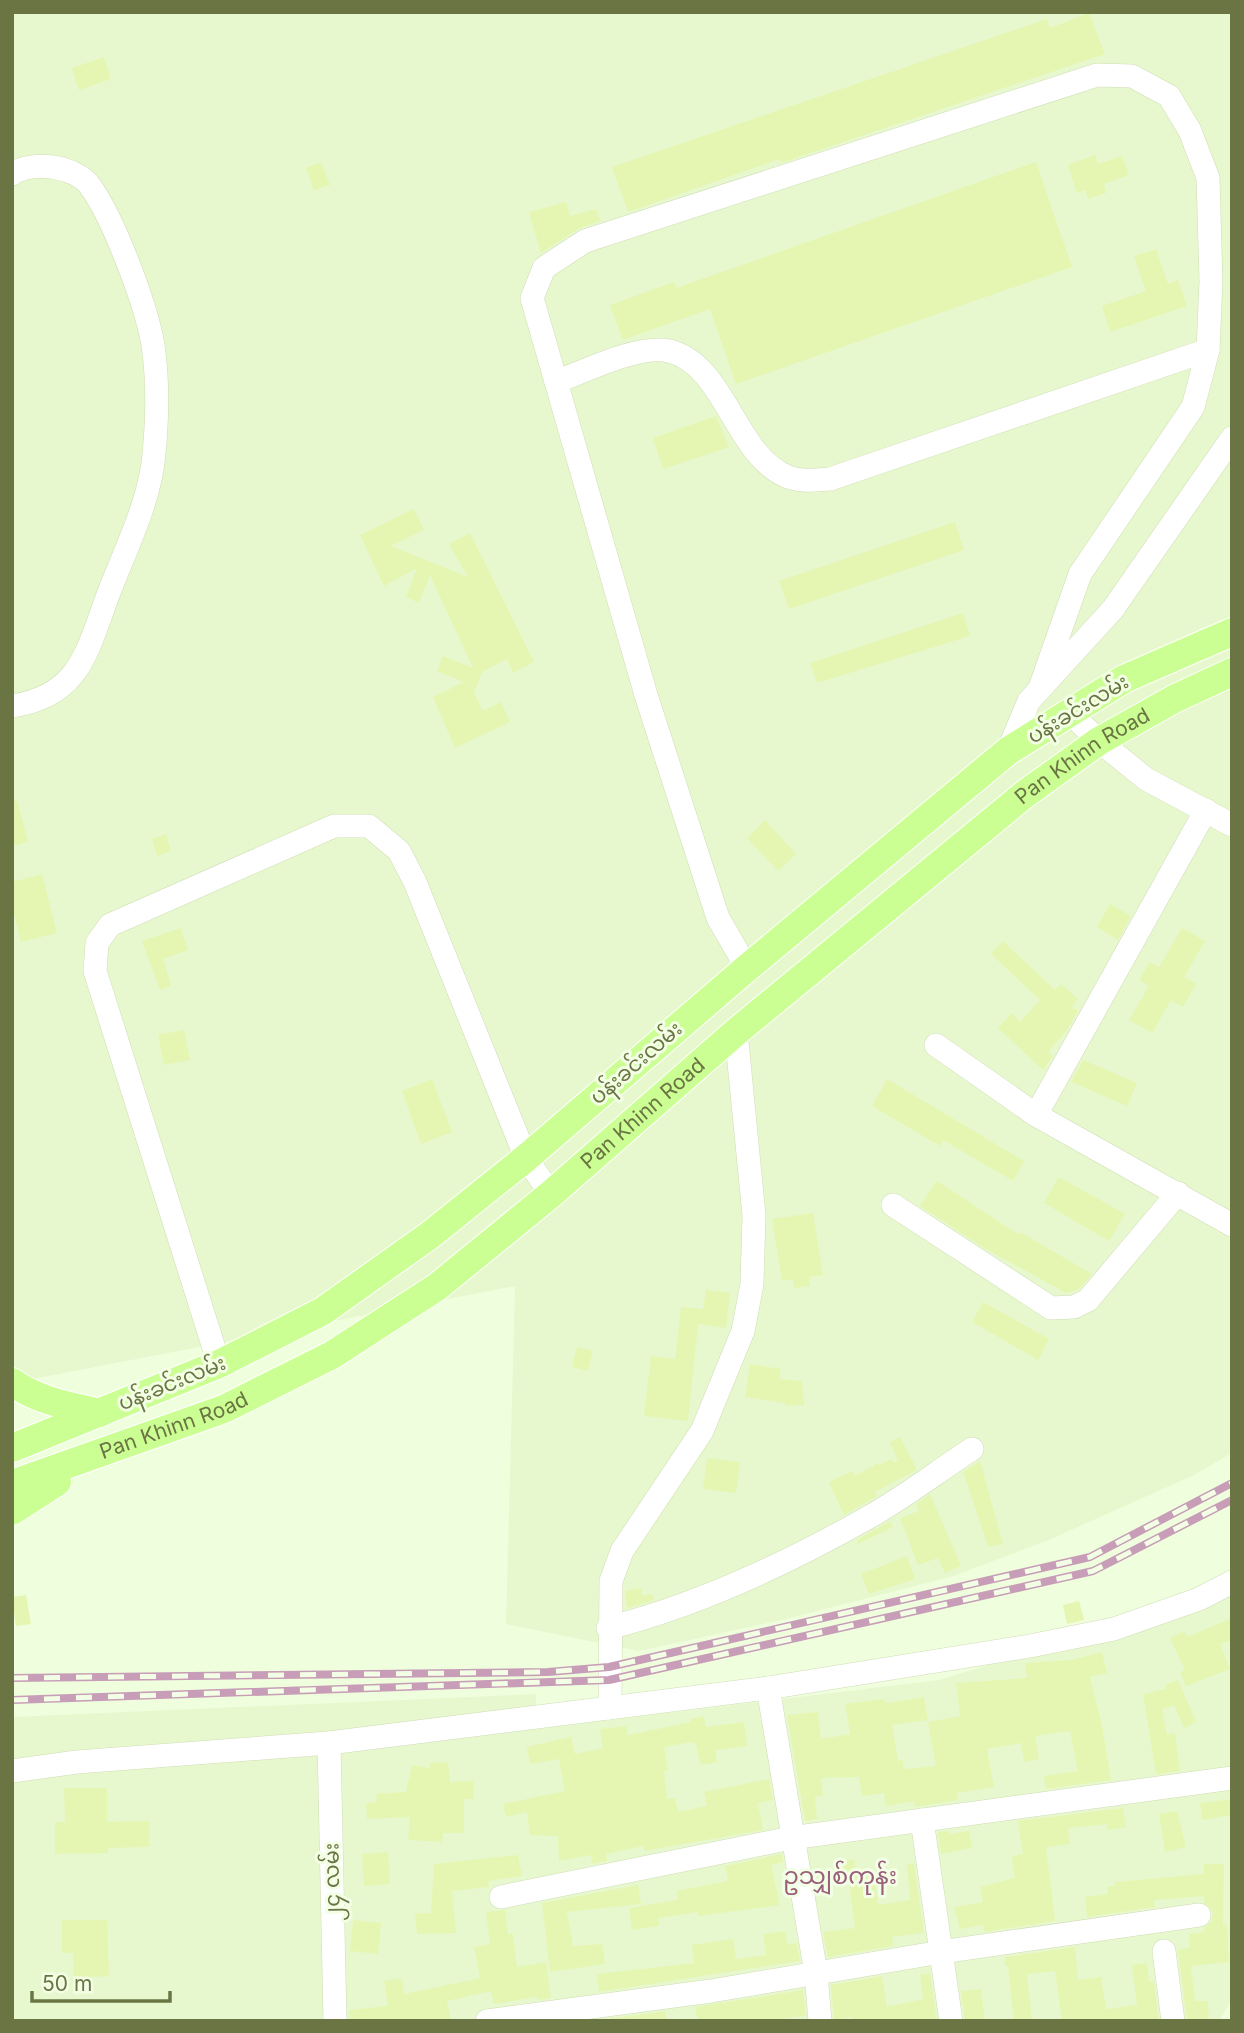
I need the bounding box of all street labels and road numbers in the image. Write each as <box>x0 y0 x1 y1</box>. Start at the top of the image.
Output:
street label: ပန်းခင်းလမ်း <box>1021 666 1135 753</box>
street label: Pan Khinn Road <box>1009 702 1154 809</box>
street label: ပန်းခင်းလမ်း <box>583 1014 690 1113</box>
street label: Pan Khinn Road <box>575 1052 710 1174</box>
street label: ပန်းခင်းလမ်း <box>113 1347 231 1420</box>
street label: Pan Khinn Road <box>96 1386 252 1464</box>
street label: ၂၄ လမ်း <box>315 1843 350 1921</box>

